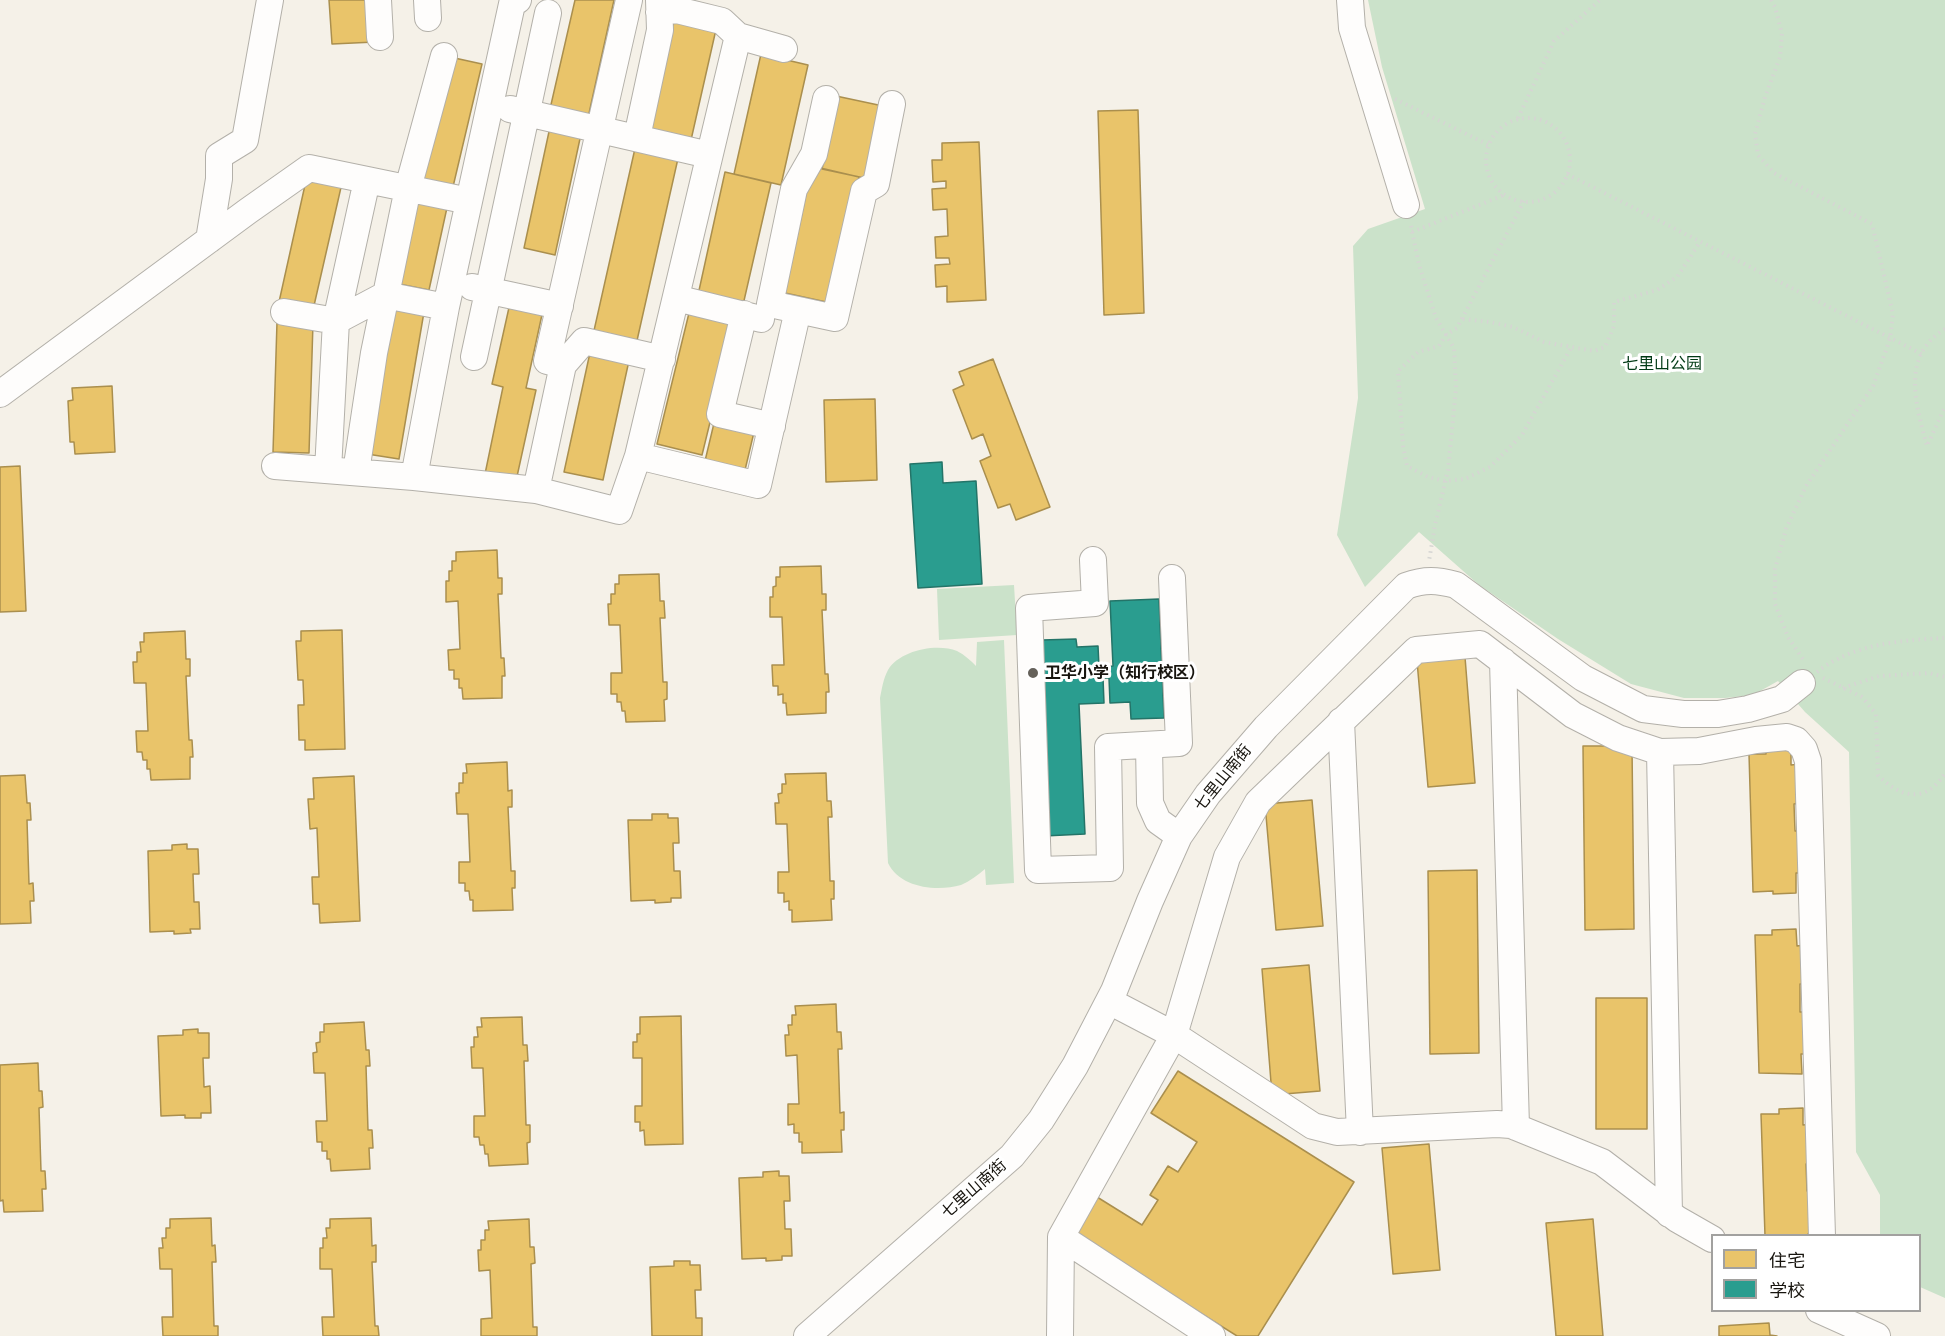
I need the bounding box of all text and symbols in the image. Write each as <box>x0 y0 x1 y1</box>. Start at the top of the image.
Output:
park label: 七里山公园 <box>1622 354 1702 374</box>
place label: 卫华小学（知行校区） <box>1045 663 1205 683</box>
marker: 卫华小学（知行校区） <box>1026 666 1040 680</box>
street label: 七里山南街 <box>1190 741 1256 815</box>
street label: 七里山南街 <box>938 1156 1010 1222</box>
legend <box>1711 1234 1921 1312</box>
text: 住宅 <box>1769 1249 1805 1272</box>
text: 学校 <box>1769 1279 1805 1302</box>

